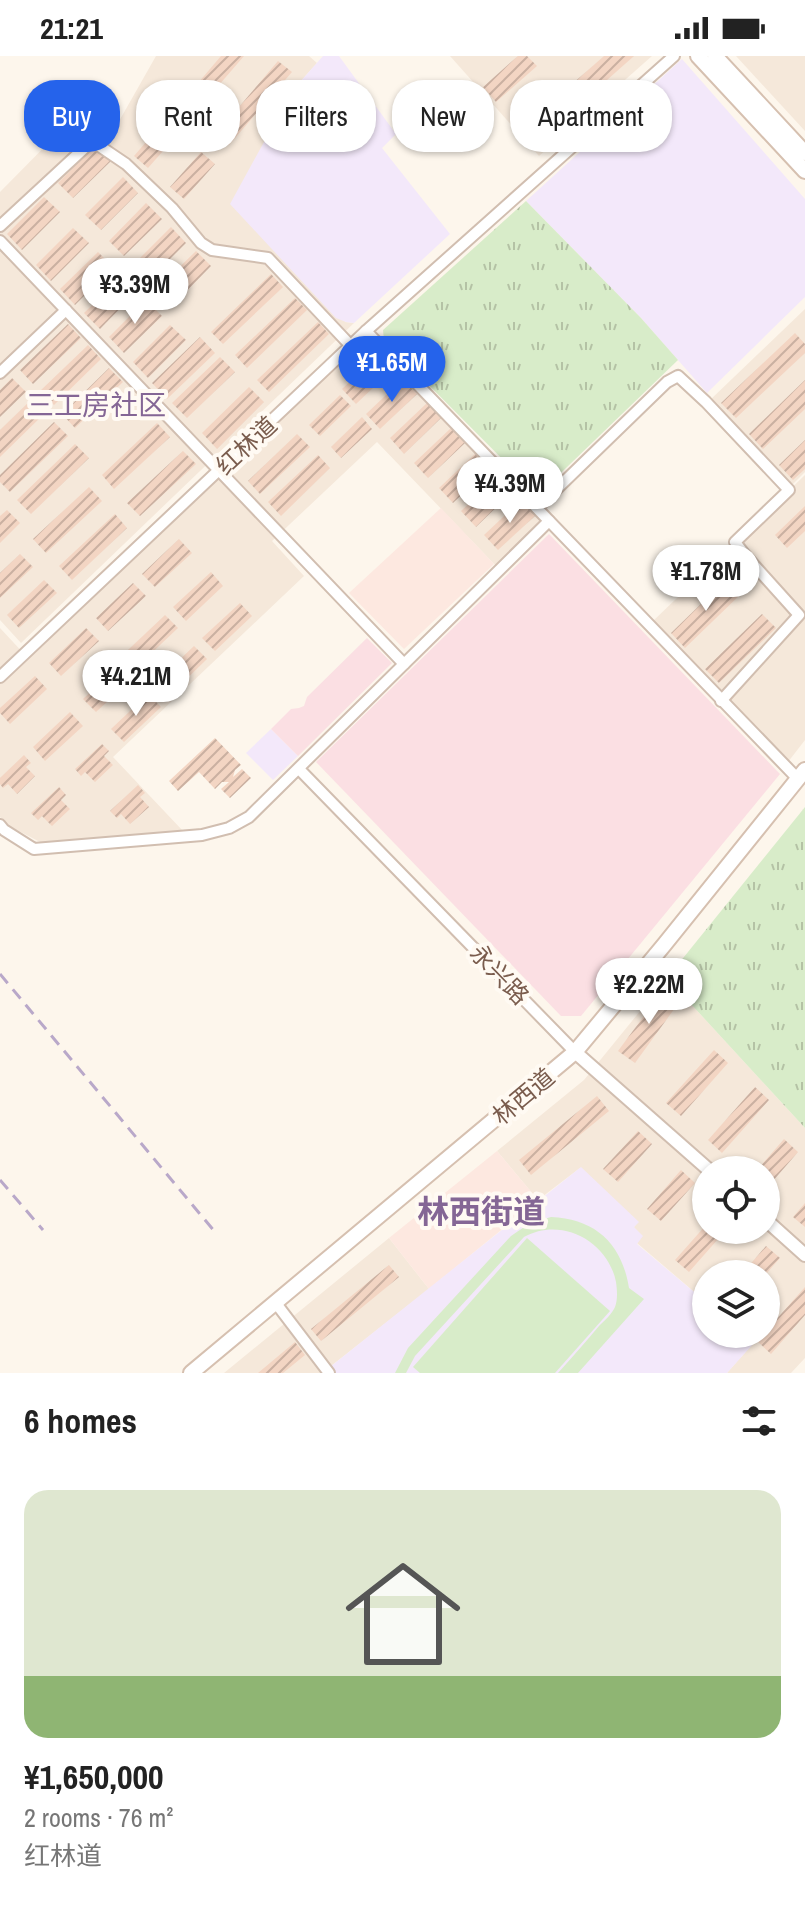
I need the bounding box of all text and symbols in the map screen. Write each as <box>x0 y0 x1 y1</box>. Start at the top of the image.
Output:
text: 21:21 <box>40 8 103 48</box>
chip: Buy <box>24 80 120 152</box>
chip: Rent <box>136 80 240 152</box>
chip: Filters <box>256 80 376 152</box>
chip: New <box>392 80 494 152</box>
chip: Apartment <box>510 80 672 152</box>
pin: ¥3.39M <box>70 258 200 326</box>
text: ¥3.39M <box>99 266 171 301</box>
pin: ¥1.65M <box>327 336 457 404</box>
text: ¥1.65M <box>356 344 428 379</box>
district label: 三工房社区 <box>26 386 166 424</box>
street label: 红林道 <box>209 409 283 481</box>
pin: ¥4.39M <box>445 457 575 525</box>
text: ¥4.39M <box>474 465 546 500</box>
pin: ¥1.78M <box>641 545 771 613</box>
text: ¥1.78M <box>670 553 742 588</box>
pin: ¥4.21M <box>71 650 201 718</box>
text: ¥4.21M <box>100 658 172 693</box>
street label: 永兴路 <box>463 937 537 1011</box>
pin: ¥2.22M <box>584 958 714 1026</box>
text: ¥2.22M <box>613 966 685 1001</box>
street label: 林西道 <box>485 1061 561 1131</box>
map controls <box>692 1156 780 1348</box>
button: locate <box>692 1156 780 1244</box>
district label: 林西街道 <box>417 1190 545 1233</box>
button: layers <box>692 1260 780 1348</box>
text: 6 homes <box>24 1398 137 1444</box>
icon: filters <box>737 1399 781 1443</box>
icon: home <box>331 1542 475 1686</box>
text: ¥1,650,000 <box>24 1754 164 1800</box>
text: 2 rooms · 76 m² <box>24 1800 173 1835</box>
text: 红林道 <box>24 1838 102 1873</box>

